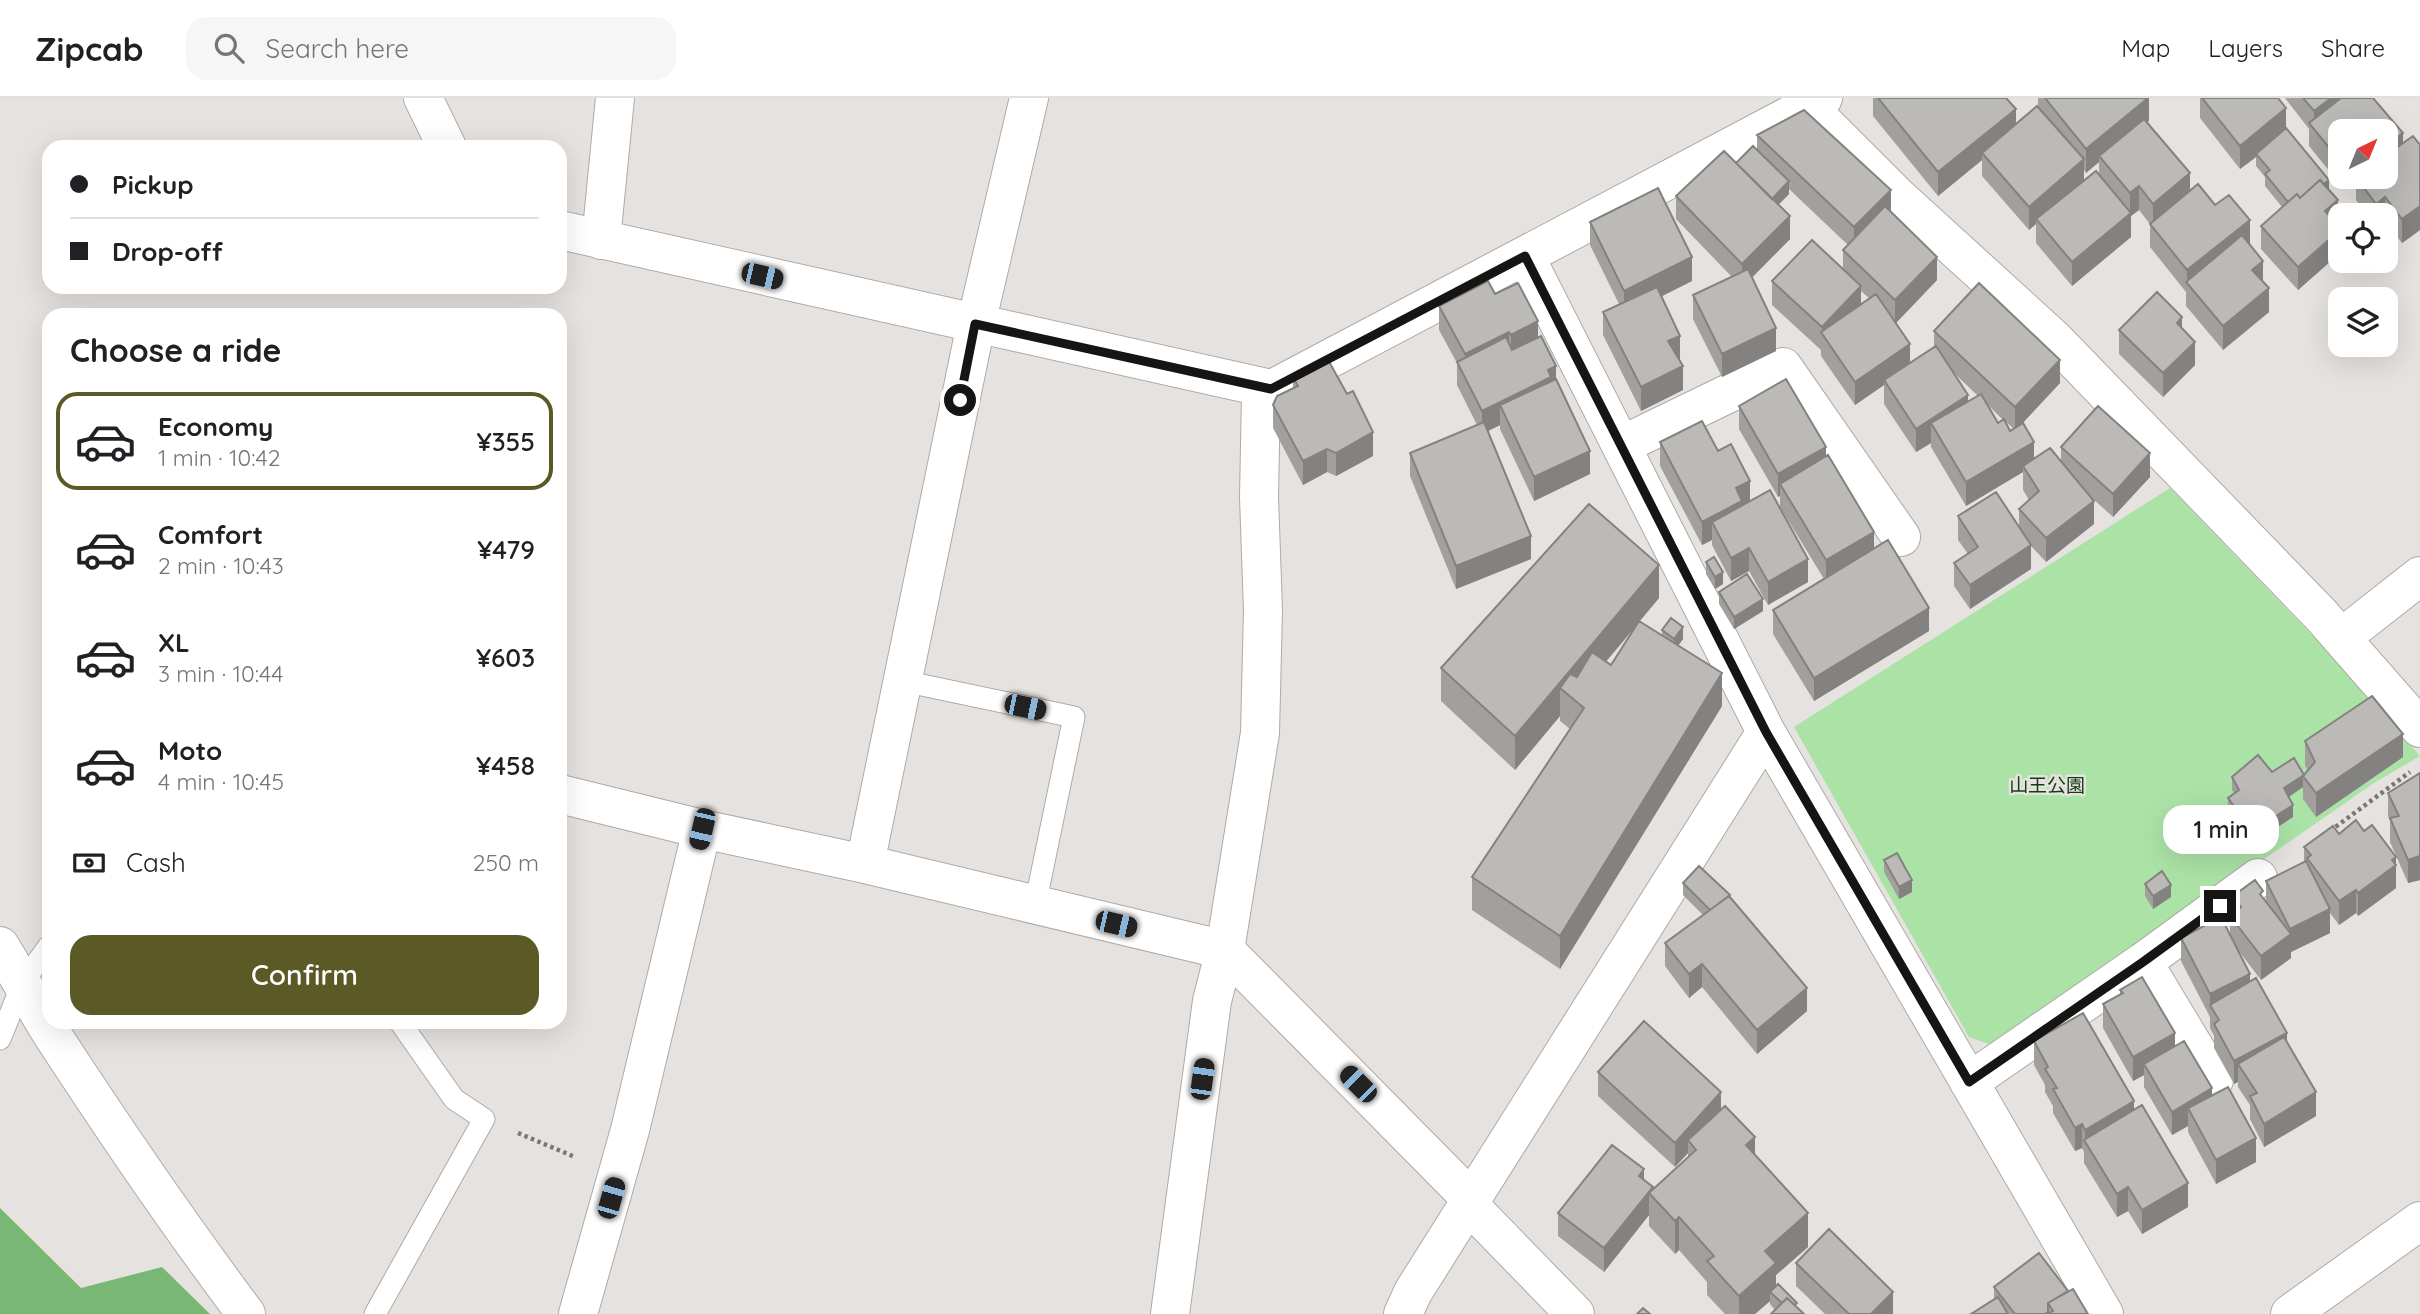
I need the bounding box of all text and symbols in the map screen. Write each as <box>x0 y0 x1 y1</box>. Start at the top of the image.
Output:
search box <box>186 17 676 80</box>
text: Zipcab <box>35 28 144 69</box>
icon: search <box>210 29 248 67</box>
text: Search here <box>266 32 409 65</box>
text: Map <box>2121 33 2170 63</box>
text: Layers <box>2208 33 2283 63</box>
text: Share <box>2321 33 2385 63</box>
north arrow <box>2328 119 2398 189</box>
map controls <box>2328 119 2398 357</box>
text: Pickup <box>112 168 194 201</box>
button: locate <box>2328 203 2398 273</box>
text: Drop-off <box>112 235 223 268</box>
car <box>740 261 785 291</box>
button: layers <box>2328 287 2398 357</box>
text: Choose a ride <box>70 330 282 370</box>
route start <box>944 384 976 416</box>
icon: car <box>74 410 137 473</box>
text: Economy <box>158 410 273 443</box>
text: ¥355 <box>477 425 535 458</box>
text: 1 min · 10:42 <box>158 443 280 472</box>
icon: car <box>74 518 137 581</box>
text: Comfort <box>158 518 263 551</box>
text: ¥479 <box>477 533 535 566</box>
text: 2 min · 10:43 <box>158 551 284 580</box>
icon: car <box>74 626 137 689</box>
text: XL <box>158 626 190 659</box>
text: ¥603 <box>476 641 535 674</box>
text: 3 min · 10:44 <box>158 659 283 688</box>
car <box>1003 692 1048 722</box>
icon: car <box>74 734 137 797</box>
text: Moto <box>158 734 222 767</box>
text: ¥458 <box>476 749 535 782</box>
text: 4 min · 10:45 <box>158 767 284 796</box>
park label: 山王公園 <box>2009 773 2085 797</box>
callout: 1 min <box>2162 804 2278 854</box>
car <box>688 806 717 852</box>
text: 1 min <box>2193 815 2249 844</box>
icon: cash <box>70 844 108 882</box>
text: Cash <box>126 846 186 879</box>
text: 250 m <box>473 848 539 877</box>
route end <box>2204 890 2236 922</box>
car <box>1094 909 1139 939</box>
button: Confirm <box>70 935 539 1015</box>
car <box>1189 1057 1216 1101</box>
car <box>1336 1062 1381 1106</box>
car <box>596 1175 627 1221</box>

